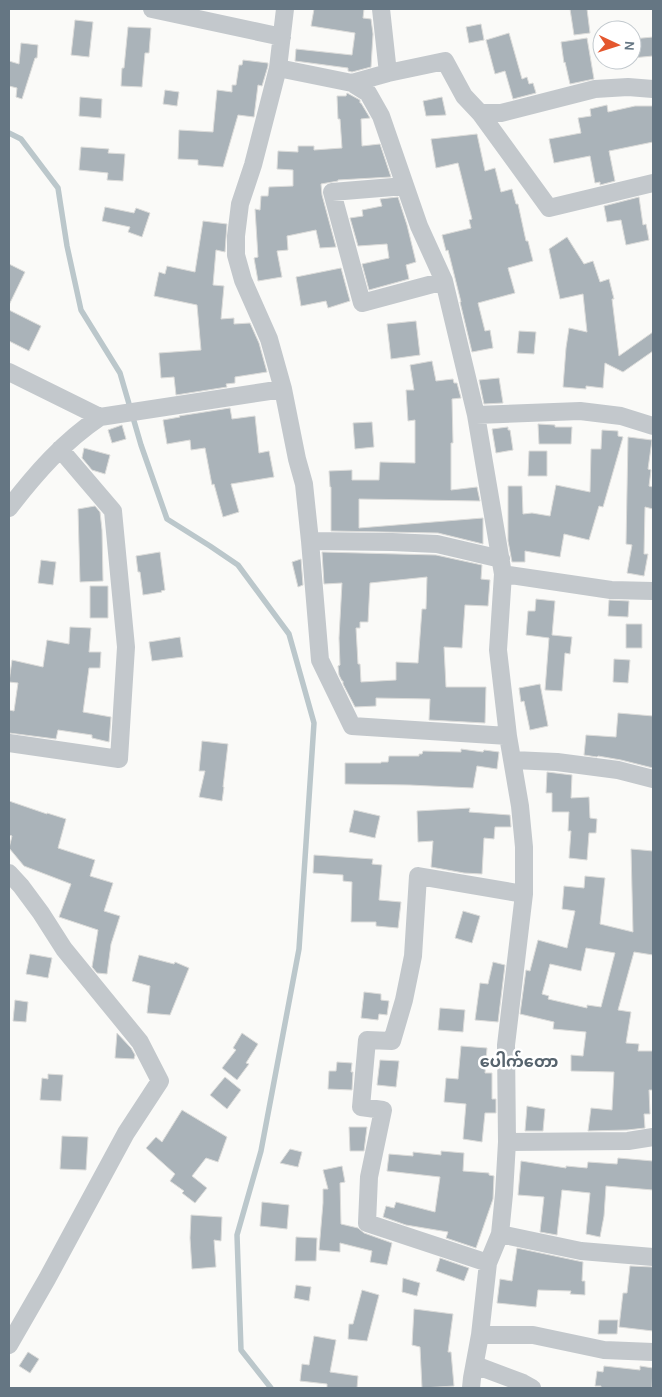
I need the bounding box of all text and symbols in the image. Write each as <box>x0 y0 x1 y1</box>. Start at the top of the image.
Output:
north arrow <box>592 20 642 70</box>
text: N <box>621 40 638 51</box>
district label: ပေါက်တော <box>480 1050 558 1071</box>

